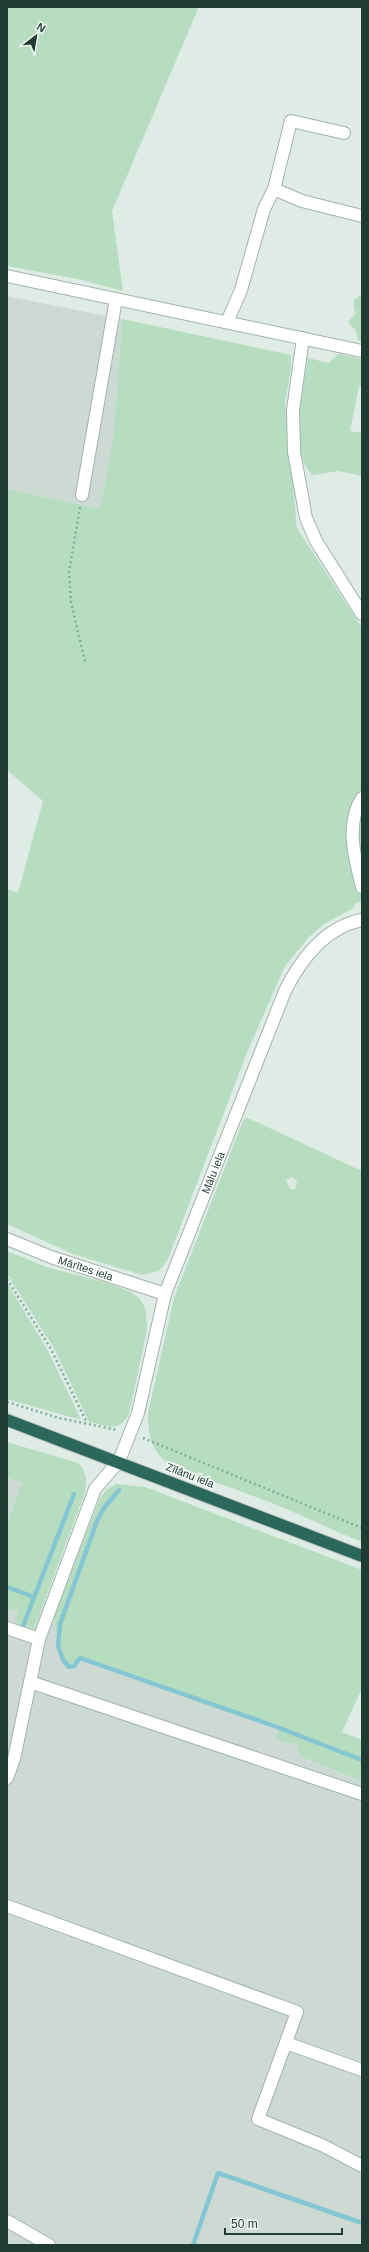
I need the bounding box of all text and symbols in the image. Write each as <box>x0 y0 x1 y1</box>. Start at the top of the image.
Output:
north arrow <box>16 16 56 56</box>
text: N <box>35 20 48 35</box>
street label: Mālu iela <box>199 1149 227 1195</box>
street label: Mārītes iela <box>57 1254 115 1283</box>
street label: Zīlānu iela <box>164 1460 217 1490</box>
scale bar <box>225 2210 342 2236</box>
text: 50 m <box>231 2217 258 2231</box>

